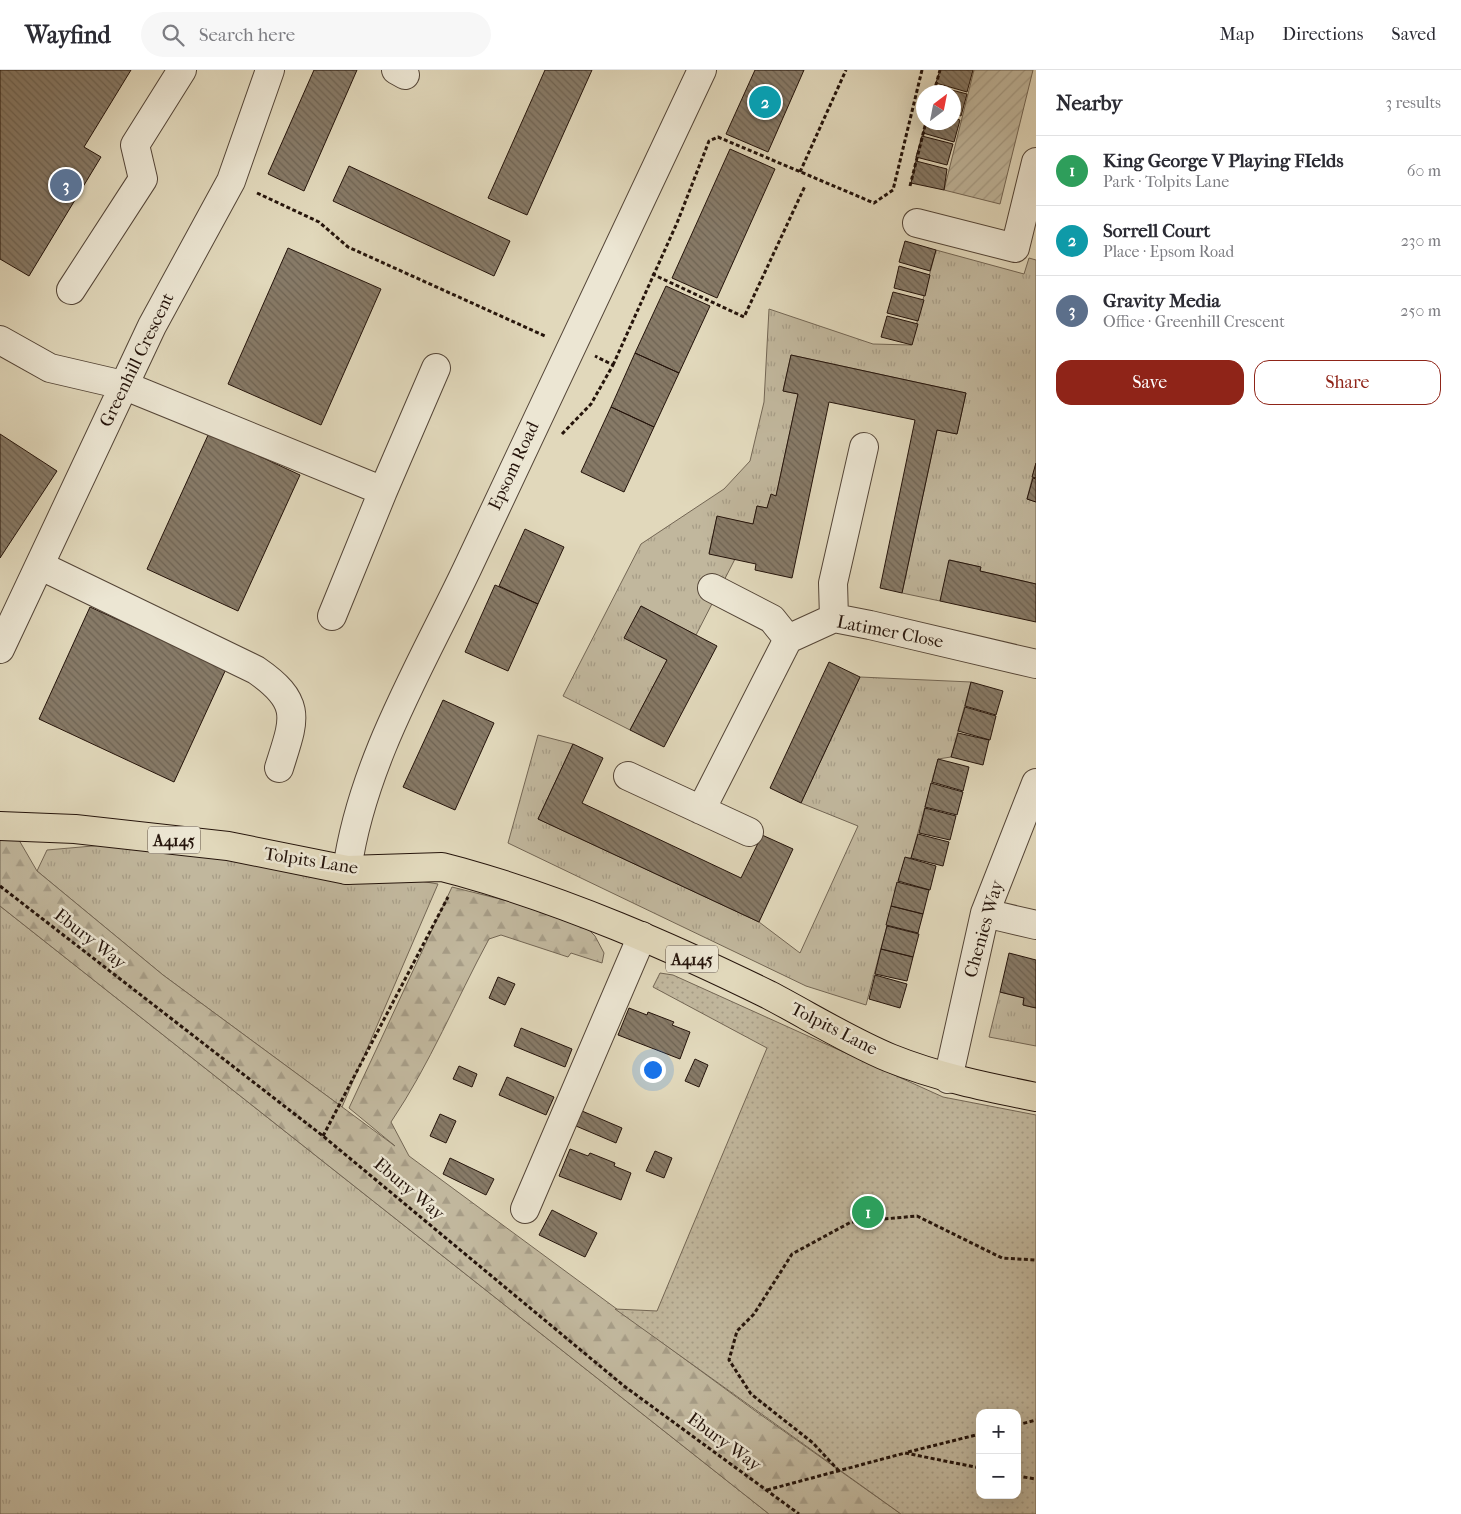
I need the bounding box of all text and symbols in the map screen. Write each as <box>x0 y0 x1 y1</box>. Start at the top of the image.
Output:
search box <box>141 12 491 57</box>
text: Wayfind <box>25 21 111 49</box>
icon: search <box>159 21 187 49</box>
text: Search here <box>199 24 295 46</box>
text: Map <box>1220 24 1254 45</box>
text: Directions <box>1282 24 1363 45</box>
text: Saved <box>1391 24 1436 45</box>
pin: 2 <box>749 83 781 121</box>
north arrow <box>916 85 961 130</box>
text: Nearby <box>1056 91 1122 115</box>
text: 3 results <box>1385 93 1441 112</box>
text: King George V Playing FIelds <box>1103 150 1343 172</box>
text: 1 <box>1069 161 1075 180</box>
text: 60 m <box>1407 161 1441 180</box>
pin: 3 <box>50 166 82 204</box>
text: Park · Tolpits Lane <box>1103 172 1229 191</box>
text: Sorrell Court <box>1103 220 1210 242</box>
text: 2 <box>1068 231 1076 250</box>
text: 230 m <box>1401 231 1441 250</box>
text: Place · Epsom Road <box>1103 242 1234 261</box>
street label: Greenhill Crescent <box>95 289 179 430</box>
text: Gravity Media <box>1103 290 1220 312</box>
text: 3 <box>1069 301 1075 320</box>
text: 250 m <box>1400 301 1441 320</box>
text: Office · Greenhill Crescent <box>1103 312 1285 331</box>
button: Save <box>1056 360 1244 405</box>
button: Share <box>1254 360 1441 405</box>
street label: Epsom Road <box>484 418 544 514</box>
street label: Latimer Close <box>835 611 945 653</box>
road number: A4145 <box>148 826 200 854</box>
street label: Tolpits Lane <box>263 843 360 879</box>
street label: Chenies Way <box>960 877 1008 980</box>
street label: Ebury Way <box>50 904 131 974</box>
road number: A4145 <box>666 946 718 972</box>
street label: Tolpits Lane <box>787 998 881 1060</box>
your location <box>640 1057 666 1083</box>
street label: Ebury Way <box>369 1153 450 1225</box>
pin: 1 <box>852 1193 884 1231</box>
street label: Ebury Way <box>683 1408 766 1476</box>
map controls <box>976 1409 1021 1499</box>
button: + <box>976 1409 1021 1454</box>
button: − <box>976 1454 1021 1499</box>

